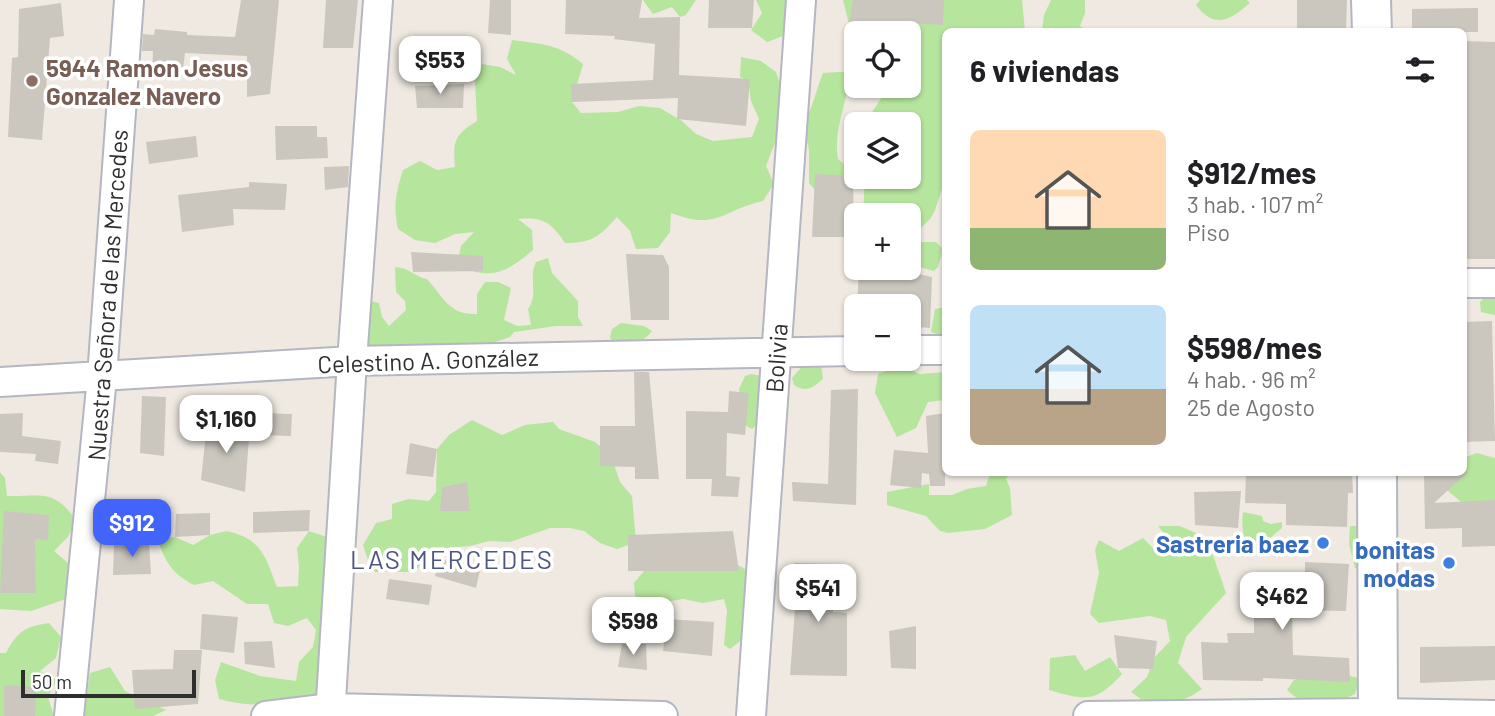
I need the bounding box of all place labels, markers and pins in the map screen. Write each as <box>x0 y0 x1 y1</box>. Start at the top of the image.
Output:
pin: $553 <box>399 36 481 96</box>
place label: 5944 Ramon Jesus Gonzalez Navero <box>46 53 248 110</box>
marker: 5944 Ramon Jesus Gonzalez Navero <box>24 73 40 89</box>
pin: $1,160 <box>169 396 283 455</box>
pin: $912 <box>91 500 173 559</box>
place label: Sastreria baez <box>1156 529 1309 558</box>
marker: Sastreria baez <box>1315 535 1331 551</box>
place label: bonitas modas <box>1355 535 1435 592</box>
marker: bonitas modas <box>1441 555 1457 571</box>
pin: $541 <box>777 564 859 624</box>
pin: $462 <box>1241 572 1323 632</box>
pin: $598 <box>592 598 674 657</box>

